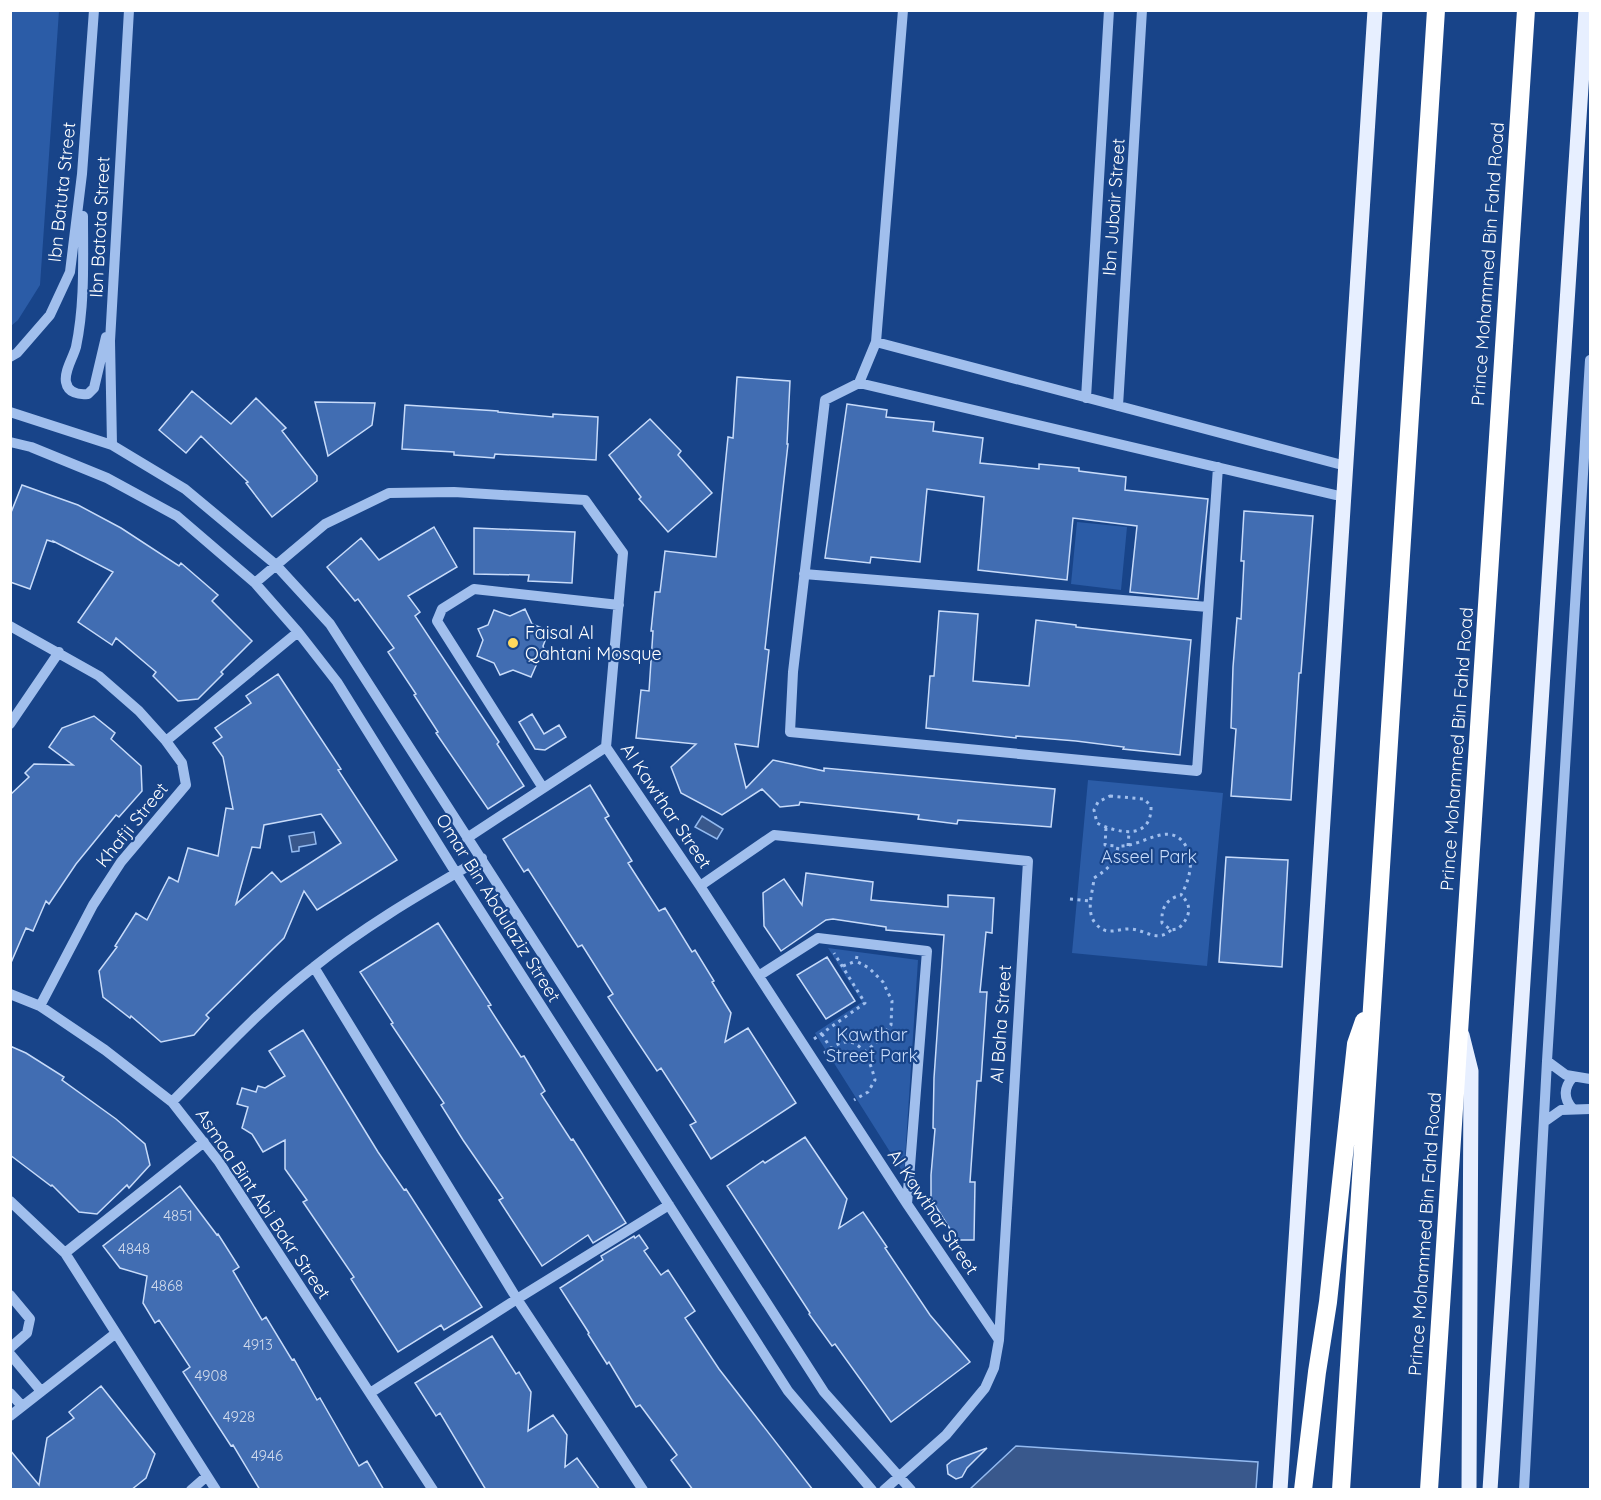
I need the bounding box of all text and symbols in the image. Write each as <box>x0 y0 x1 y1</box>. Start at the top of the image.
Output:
street label: Ibn Batuta Street <box>43 121 80 263</box>
street label: Prince Mohammed Bin Fahd Road <box>1466 121 1509 407</box>
street label: Ibn Jubair Street <box>1097 137 1130 277</box>
street label: Ibn Batota Street <box>84 156 115 298</box>
street label: Prince Mohammed Bin Fahd Road <box>1435 606 1478 892</box>
place label: Faisal Al Qahtani Mosque <box>525 621 662 665</box>
marker: Faisal Al Qahtani Mosque <box>506 636 520 650</box>
street label: Al Kawthar Street <box>616 739 717 873</box>
street label: Khafji Street <box>90 778 173 872</box>
street label: Omar Bin Abdulaziz Street <box>431 809 566 1006</box>
park label: Asseel Park <box>1101 845 1197 868</box>
street label: Al Baha Street <box>985 964 1016 1084</box>
park label: Kawthar Street Park <box>826 1023 918 1067</box>
street label: Prince Mohammed Bin Fahd Road <box>1403 1091 1446 1377</box>
street label: Asmaa Bint Abi Bakr Street <box>191 1104 336 1303</box>
street label: Al Kawthar Street <box>883 1145 984 1279</box>
house number: 4851 <box>163 1206 193 1225</box>
house number: 4848 <box>118 1239 150 1258</box>
house number: 4868 <box>151 1276 183 1295</box>
house number: 4913 <box>243 1335 273 1354</box>
house number: 4908 <box>194 1366 228 1385</box>
house number: 4928 <box>223 1407 255 1426</box>
house number: 4946 <box>251 1446 283 1465</box>

